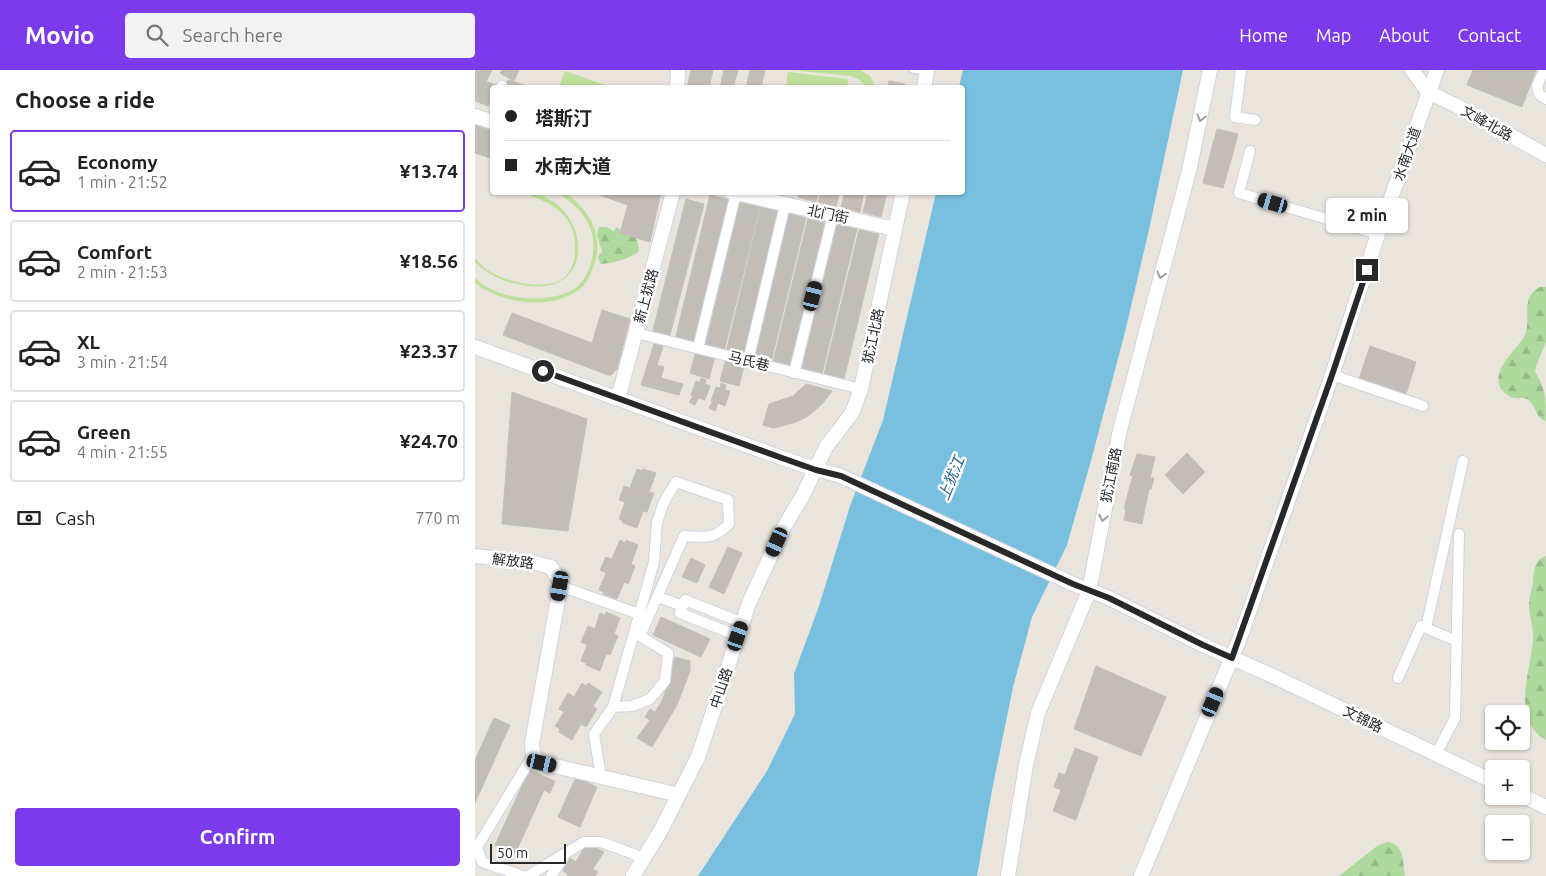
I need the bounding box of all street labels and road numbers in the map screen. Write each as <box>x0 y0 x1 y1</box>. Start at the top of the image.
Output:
street label: 文峰北路 <box>1459 102 1515 144</box>
street label: 水南大道 <box>1390 125 1424 183</box>
street label: 北门街 <box>806 202 850 226</box>
street label: 新上犹路 <box>631 267 661 325</box>
street label: 犹江北路 <box>859 307 887 365</box>
street label: 马氏巷 <box>727 348 771 374</box>
street label: 犹江南路 <box>1098 446 1124 504</box>
street label: 解放路 <box>491 551 535 571</box>
street label: 中山路 <box>707 666 735 710</box>
street label: 文锦路 <box>1341 703 1385 735</box>

